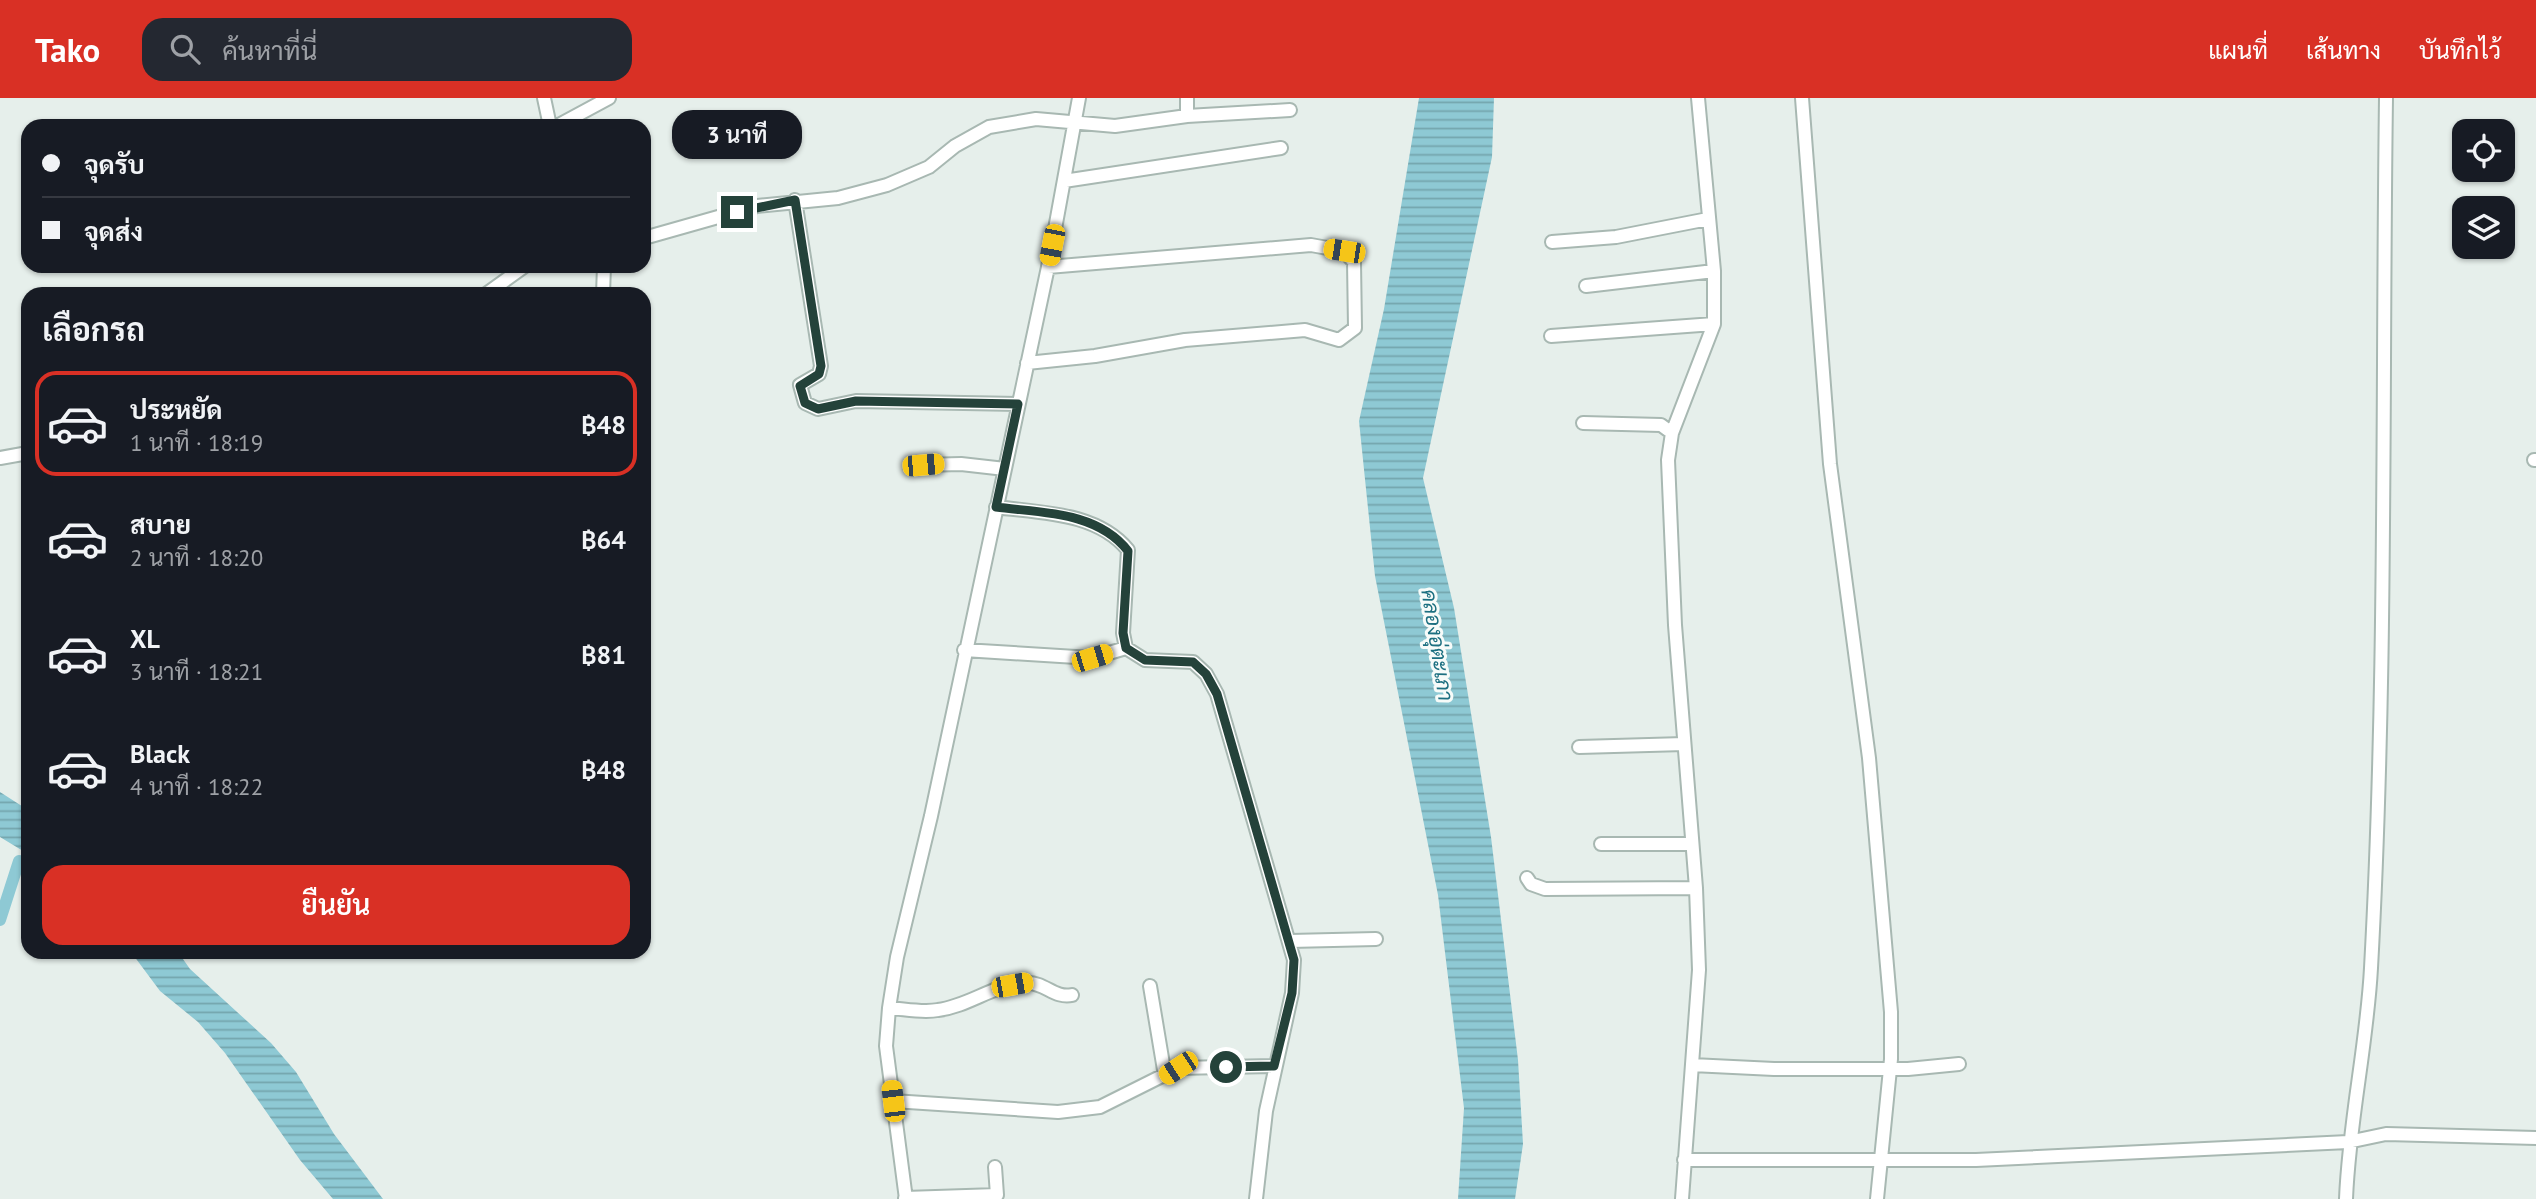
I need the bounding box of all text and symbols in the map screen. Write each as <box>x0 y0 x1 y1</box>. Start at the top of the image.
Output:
search box <box>142 18 632 81</box>
text: Tako <box>35 28 100 71</box>
icon: search <box>166 30 204 68</box>
text: ค้นหาที่นี่ <box>222 34 317 67</box>
text: แผนที่ <box>2208 35 2268 66</box>
text: เส้นทาง <box>2306 35 2381 66</box>
text: บันทึกไว้ <box>2419 35 2501 66</box>
callout: 3 นาที <box>672 110 802 159</box>
map controls <box>2452 119 2515 259</box>
button: locate <box>2452 119 2515 182</box>
text: 3 นาที <box>707 120 767 149</box>
text: จุดรับ <box>84 148 145 181</box>
route end <box>721 196 753 228</box>
button: layers <box>2452 196 2515 259</box>
text: จุดส่ง <box>84 215 143 248</box>
car <box>1038 222 1067 268</box>
car <box>1322 237 1367 265</box>
text: เลือกรถ <box>42 308 145 350</box>
icon: car <box>46 392 109 455</box>
text: ประหยัด <box>130 393 223 426</box>
text: ฿48 <box>581 408 626 441</box>
text: 1 นาที · 18:19 <box>130 428 263 457</box>
car <box>902 453 945 477</box>
icon: car <box>46 507 109 570</box>
text: สบาย <box>130 508 191 541</box>
text: ฿64 <box>581 523 626 556</box>
text: 2 นาที · 18:20 <box>130 543 263 572</box>
water label: คลองอุ่ตะเภา <box>1414 587 1460 703</box>
icon: car <box>46 622 109 685</box>
text: XL <box>130 622 160 655</box>
text: ฿81 <box>581 638 626 671</box>
car <box>1069 642 1116 674</box>
text: 3 นาที · 18:21 <box>130 657 263 686</box>
icon: car <box>46 737 109 800</box>
text: Black <box>130 737 190 770</box>
text: ฿48 <box>581 753 626 786</box>
text: 4 นาที · 18:22 <box>130 772 263 801</box>
button: ยืนยัน <box>42 865 630 945</box>
car <box>990 971 1035 999</box>
car <box>1155 1048 1202 1088</box>
route start <box>1210 1051 1242 1083</box>
car <box>881 1079 906 1123</box>

